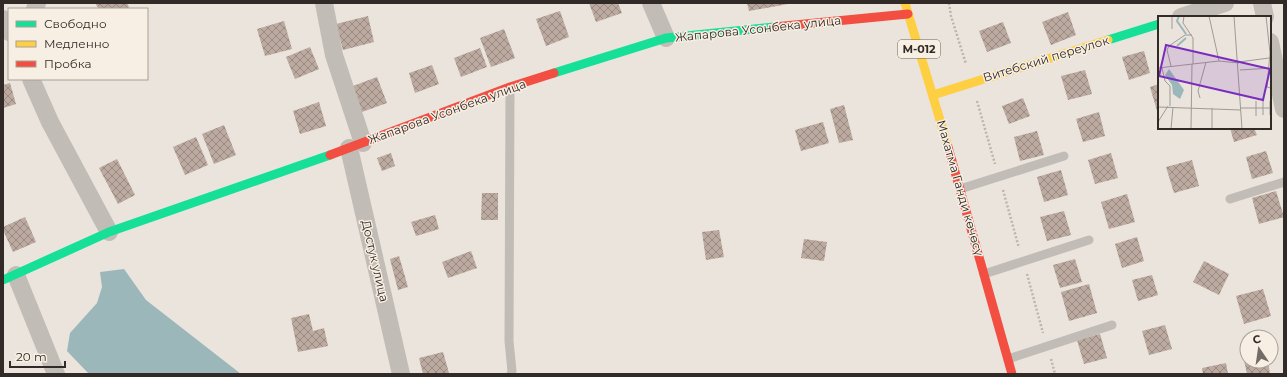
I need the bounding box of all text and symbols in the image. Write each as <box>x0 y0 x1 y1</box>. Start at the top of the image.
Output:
legend <box>8 8 148 80</box>
street label: Жапарова Усонбека улица <box>674 12 842 45</box>
text: Свободно <box>44 16 107 31</box>
inset map <box>1158 16 1271 129</box>
street label: Витебский переулок <box>981 32 1111 85</box>
text: Медленно <box>44 36 110 51</box>
road number: М-012 <box>898 40 940 58</box>
text: Пробка <box>44 56 92 71</box>
street label: Жапарова Усонбека улица <box>366 76 528 147</box>
street label: Махатма Ганди көчөсү <box>934 118 987 258</box>
street label: Достук улица <box>359 218 392 303</box>
north arrow <box>1239 329 1279 369</box>
text: С <box>1251 332 1262 347</box>
scale bar <box>10 343 65 369</box>
text: 20 m <box>16 349 47 364</box>

